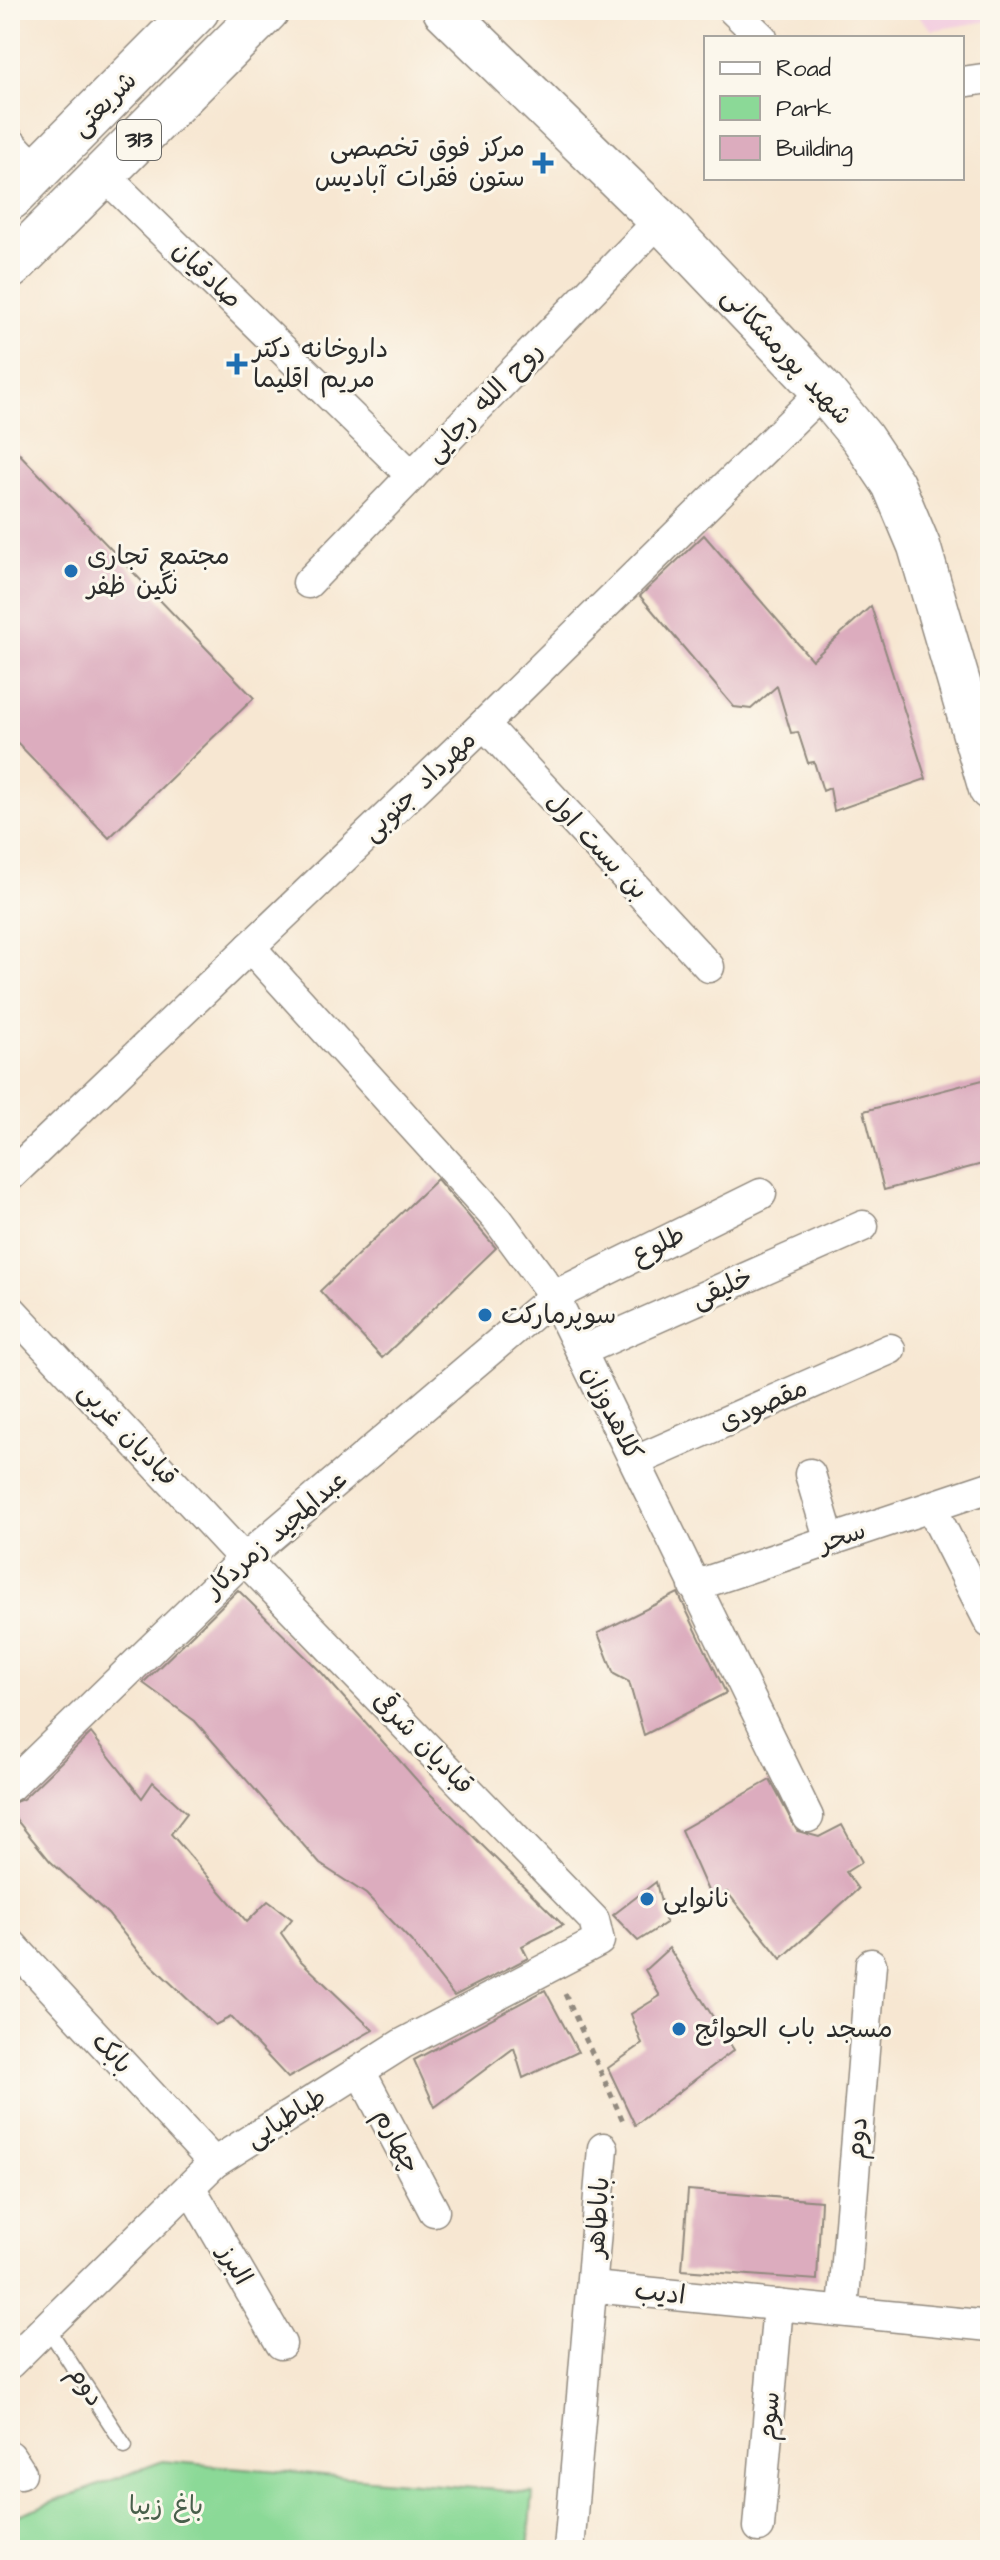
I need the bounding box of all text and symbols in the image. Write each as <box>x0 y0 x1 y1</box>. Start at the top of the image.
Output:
legend <box>704 36 964 180</box>
text: Road <box>776 52 831 86</box>
street label: شریعتی <box>63 63 145 145</box>
text: Park <box>776 92 832 126</box>
road number: 313 <box>117 120 161 160</box>
place label: مرکز فوق تخصصی ستون فقرات آبادیس <box>315 130 525 196</box>
text: Building <box>776 132 853 167</box>
marker: مرکز فوق تخصصی ستون فقرات آبادیس <box>532 152 554 174</box>
street label: صادقیان <box>164 233 250 317</box>
street label: شهید پورمشکانی <box>714 279 860 433</box>
place label: داروخانه دکتر مریم اقلیما <box>251 331 388 398</box>
street label: روح الله رجایی <box>417 333 551 471</box>
marker: داروخانه دکتر مریم اقلیما <box>228 355 246 373</box>
place label: مجتمع تجاری نگین ظفر <box>85 538 230 604</box>
marker: مجتمع تجاری نگین ظفر <box>62 562 80 580</box>
street label: مهرداد جنوبی <box>354 722 484 850</box>
street label: بن بست اول <box>538 784 656 908</box>
street label: طلوع <box>625 1217 691 1273</box>
street label: خلیقی <box>686 1259 758 1317</box>
place label: سوپرمارکت <box>501 1297 616 1333</box>
marker: سوپرمارکت <box>476 1306 494 1324</box>
street label: کلاهدوزان <box>573 1359 651 1467</box>
street label: مقصودی <box>713 1370 813 1440</box>
street label: قبادیان غربی <box>70 1374 186 1494</box>
street label: عبدالمجید زمردکار <box>195 1462 355 1607</box>
street label: سحر <box>812 1512 871 1562</box>
street label: قبادیان شرقی <box>364 1683 482 1803</box>
place label: نانوایی <box>663 1881 731 1917</box>
marker: نانوایی <box>638 1890 656 1908</box>
place label: مسجد باب الحوائج <box>695 2011 893 2047</box>
marker: مسجد باب الحوائج <box>670 2020 688 2038</box>
street label: بابک <box>83 2024 141 2082</box>
street label: طباطبایی <box>239 2079 333 2157</box>
street label: چهارم <box>364 2102 429 2180</box>
street label: دوم <box>837 2115 878 2161</box>
street label: باباطاهر <box>577 2175 619 2261</box>
street label: البرز <box>208 2237 261 2292</box>
street label: ادیب <box>633 2272 687 2314</box>
street label: دوم <box>59 2358 113 2414</box>
street label: سوم <box>749 2390 790 2442</box>
park label: باغ زیبا <box>129 2488 203 2524</box>

